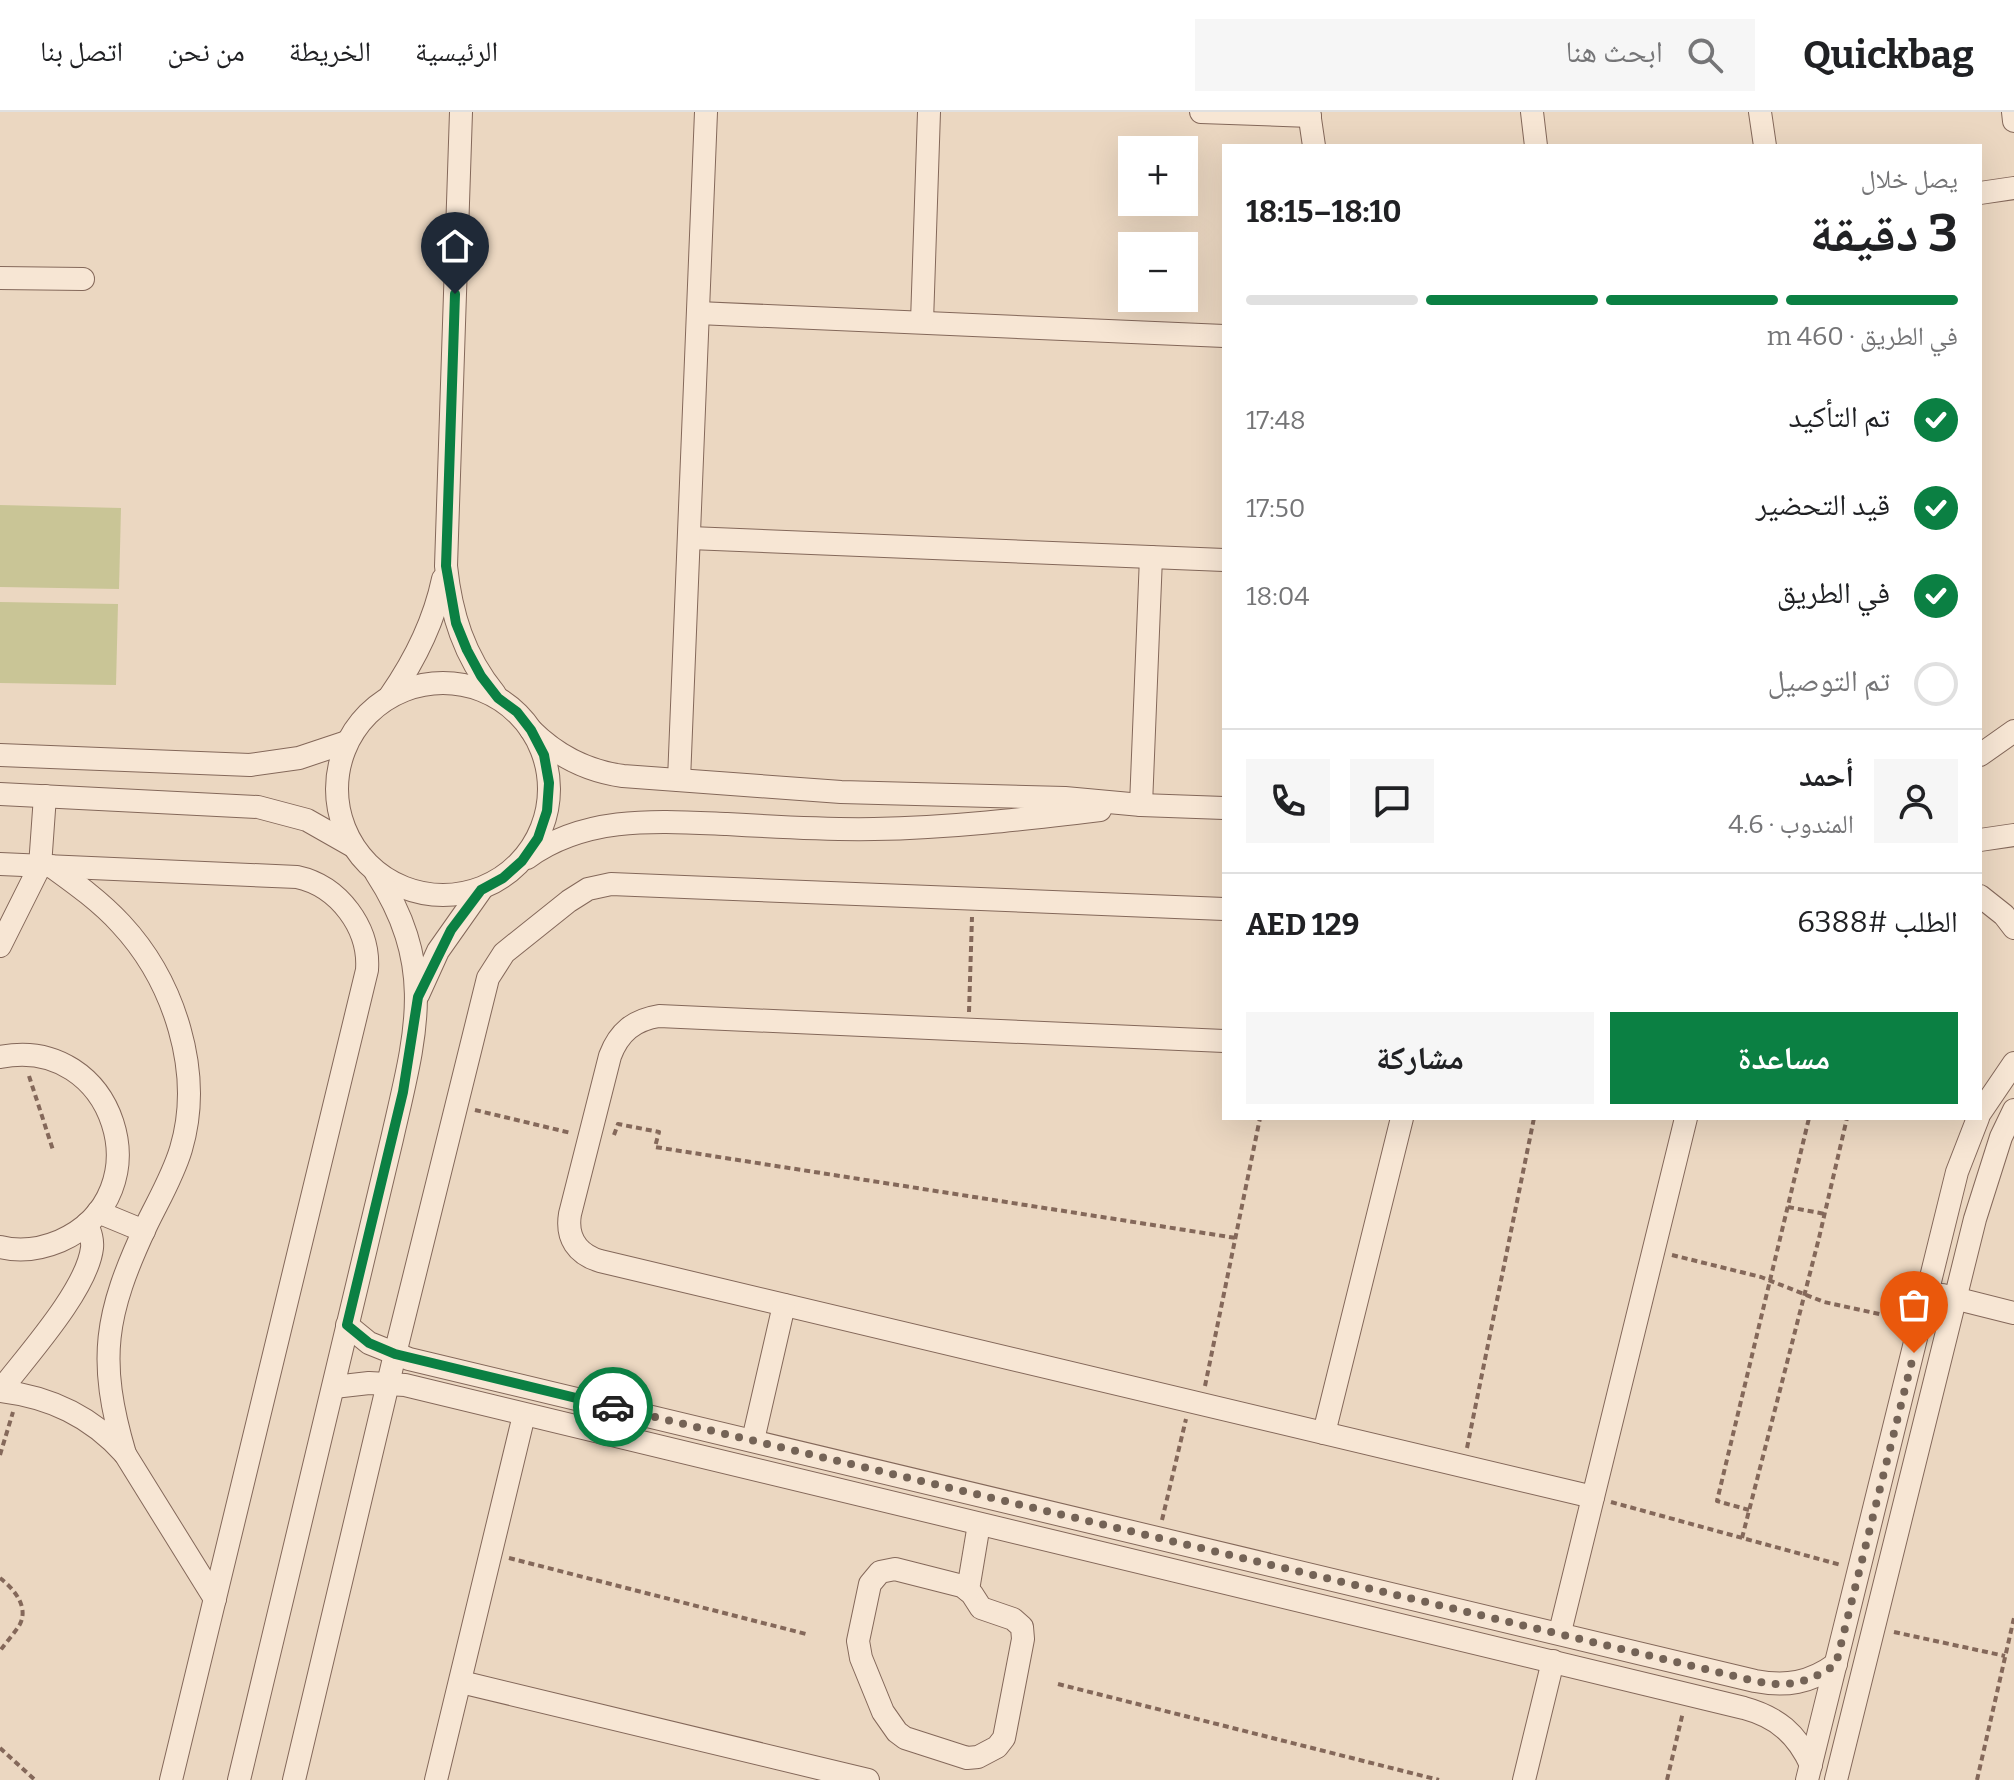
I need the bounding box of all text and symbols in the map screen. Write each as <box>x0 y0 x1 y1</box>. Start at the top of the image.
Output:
search box <box>1195 19 1755 91</box>
text: Quickbag <box>1803 32 1974 78</box>
icon: search <box>1683 33 1727 77</box>
text: ابحث هنا <box>1565 34 1663 70</box>
text: اتصل بنا <box>40 35 123 68</box>
text: من نحن <box>167 35 245 68</box>
text: الخريطة <box>289 35 371 68</box>
text: الرئيسية <box>415 35 498 68</box>
map controls <box>1118 136 1198 312</box>
button: + <box>1118 136 1198 216</box>
text: يصل خلال <box>1860 164 1958 195</box>
text: 18:10–18:15 <box>1246 194 1402 230</box>
text: 3 دقيقة <box>1809 202 1958 265</box>
pin <box>421 212 489 294</box>
icon: home <box>433 224 477 268</box>
button: − <box>1118 232 1198 312</box>
text: في الطريق · 460 m <box>1767 321 1958 352</box>
icon: check <box>1914 398 1958 442</box>
text: تم التأكيد <box>1789 399 1890 435</box>
text: 17:48 <box>1246 405 1306 436</box>
icon: check <box>1914 486 1958 530</box>
text: قيد التحضير <box>1756 487 1890 523</box>
text: 17:50 <box>1246 493 1305 524</box>
icon: check <box>1914 574 1958 618</box>
text: في الطريق <box>1777 575 1890 611</box>
text: 18:04 <box>1246 581 1310 612</box>
text: تم التوصيل <box>1767 663 1890 699</box>
text: أحمد <box>1799 758 1854 794</box>
button: phone <box>1246 759 1330 843</box>
button: chat <box>1350 759 1434 843</box>
button: person <box>1874 759 1958 843</box>
text: المندوب · 4.6 <box>1728 809 1854 840</box>
text: الطلب #6388 <box>1797 904 1958 940</box>
text: AED 129 <box>1246 907 1359 943</box>
button: مشاركة <box>1246 1012 1594 1104</box>
button: مساعدة <box>1610 1012 1958 1104</box>
pin <box>1880 1271 1948 1353</box>
icon: bag <box>1892 1283 1936 1327</box>
courier <box>573 1367 653 1447</box>
icon: car <box>591 1385 635 1429</box>

